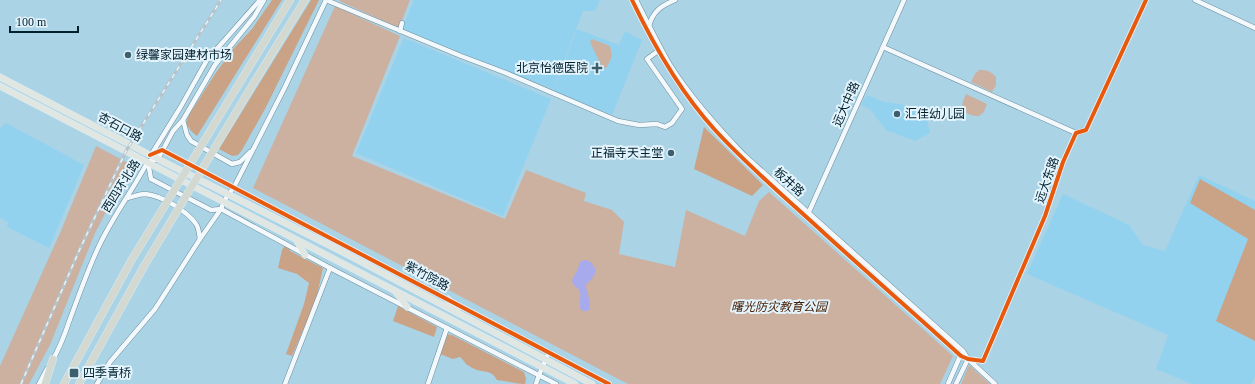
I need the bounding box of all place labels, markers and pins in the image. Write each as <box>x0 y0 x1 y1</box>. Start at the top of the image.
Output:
place label: 绿馨家园建材市场 <box>136 48 232 62</box>
marker: 绿馨家园建材市场 <box>123 50 133 60</box>
place label: 北京怡德医院 <box>516 61 588 75</box>
marker: 北京怡德医院 <box>591 62 603 74</box>
place label: 汇佳幼儿园 <box>905 107 965 121</box>
marker: 汇佳幼儿园 <box>892 109 902 119</box>
place label: 正福寺天主堂 <box>591 146 663 160</box>
marker: 正福寺天主堂 <box>666 148 676 158</box>
place label: 四季青桥 <box>83 366 131 380</box>
marker: 四季青桥 <box>68 367 80 379</box>

